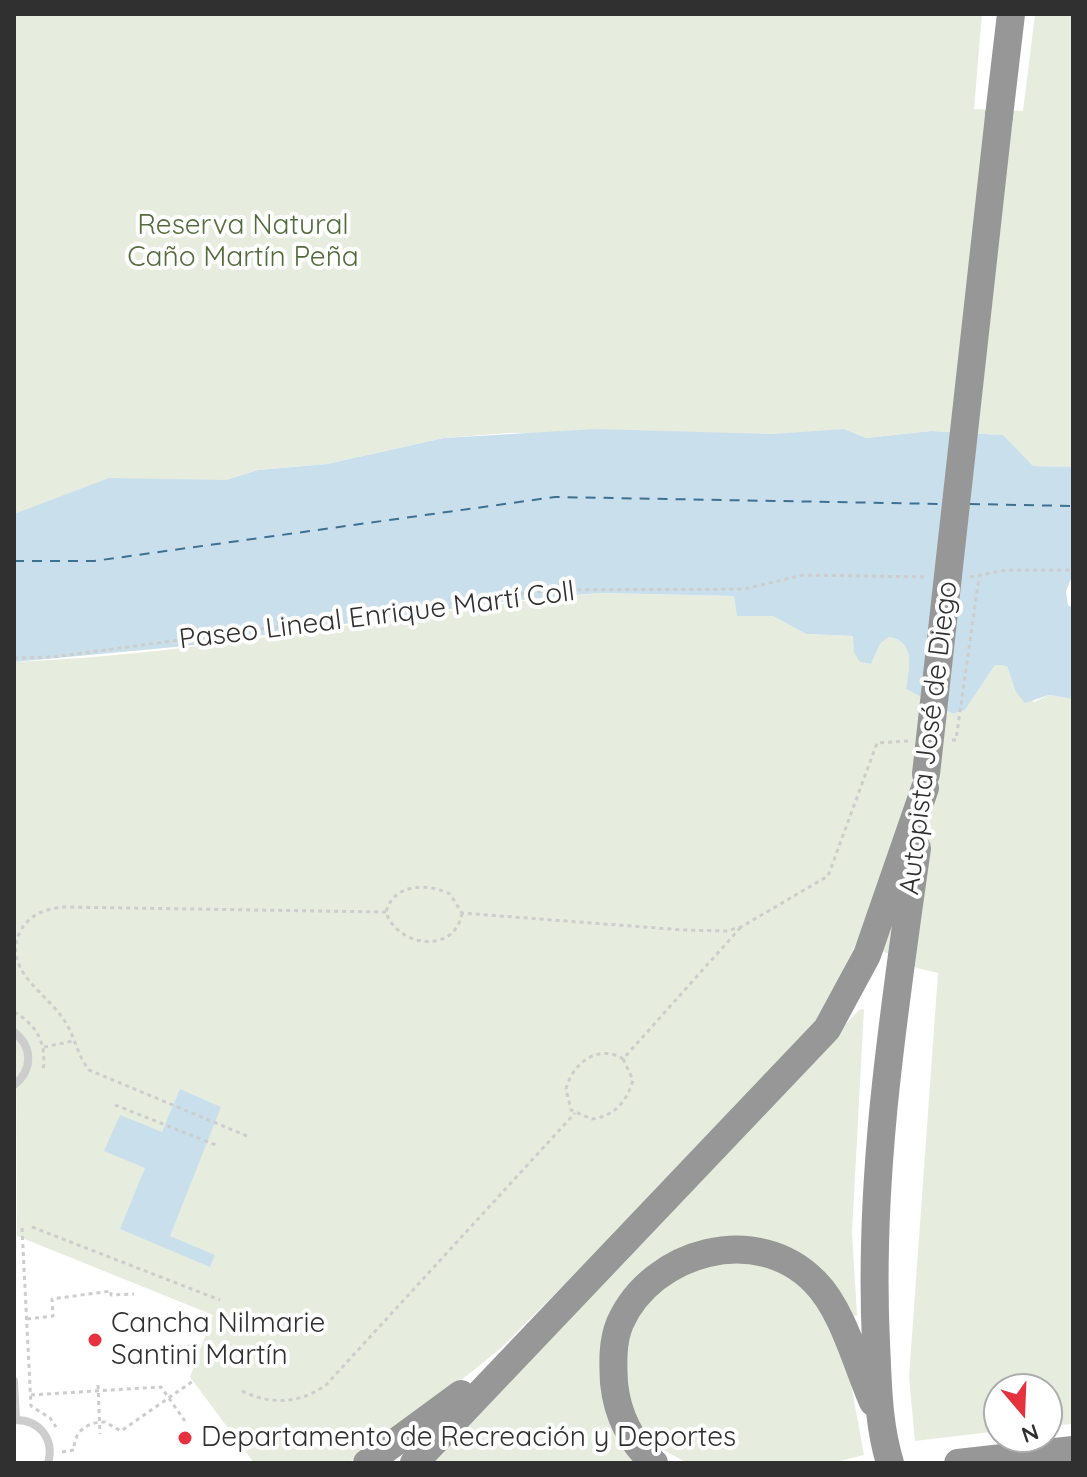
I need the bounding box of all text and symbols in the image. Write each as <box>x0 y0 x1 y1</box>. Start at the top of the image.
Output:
park label: Reserva Natural Caño Martín Peña <box>127 209 359 275</box>
street label: Paseo Lineal Enrique Martí Coll <box>177 575 577 657</box>
street label: Autopista José de Diego <box>893 579 965 897</box>
place label: Cancha Nilmarie Santini Martín <box>111 1307 325 1373</box>
marker: Cancha Nilmarie Santini Martín <box>86 1331 104 1349</box>
north arrow <box>983 1373 1063 1453</box>
text: N <box>1018 1418 1042 1450</box>
place label: Departamento de Recreación y Deportes <box>201 1421 736 1455</box>
marker: Departamento de Recreación y Deportes <box>176 1429 194 1447</box>

